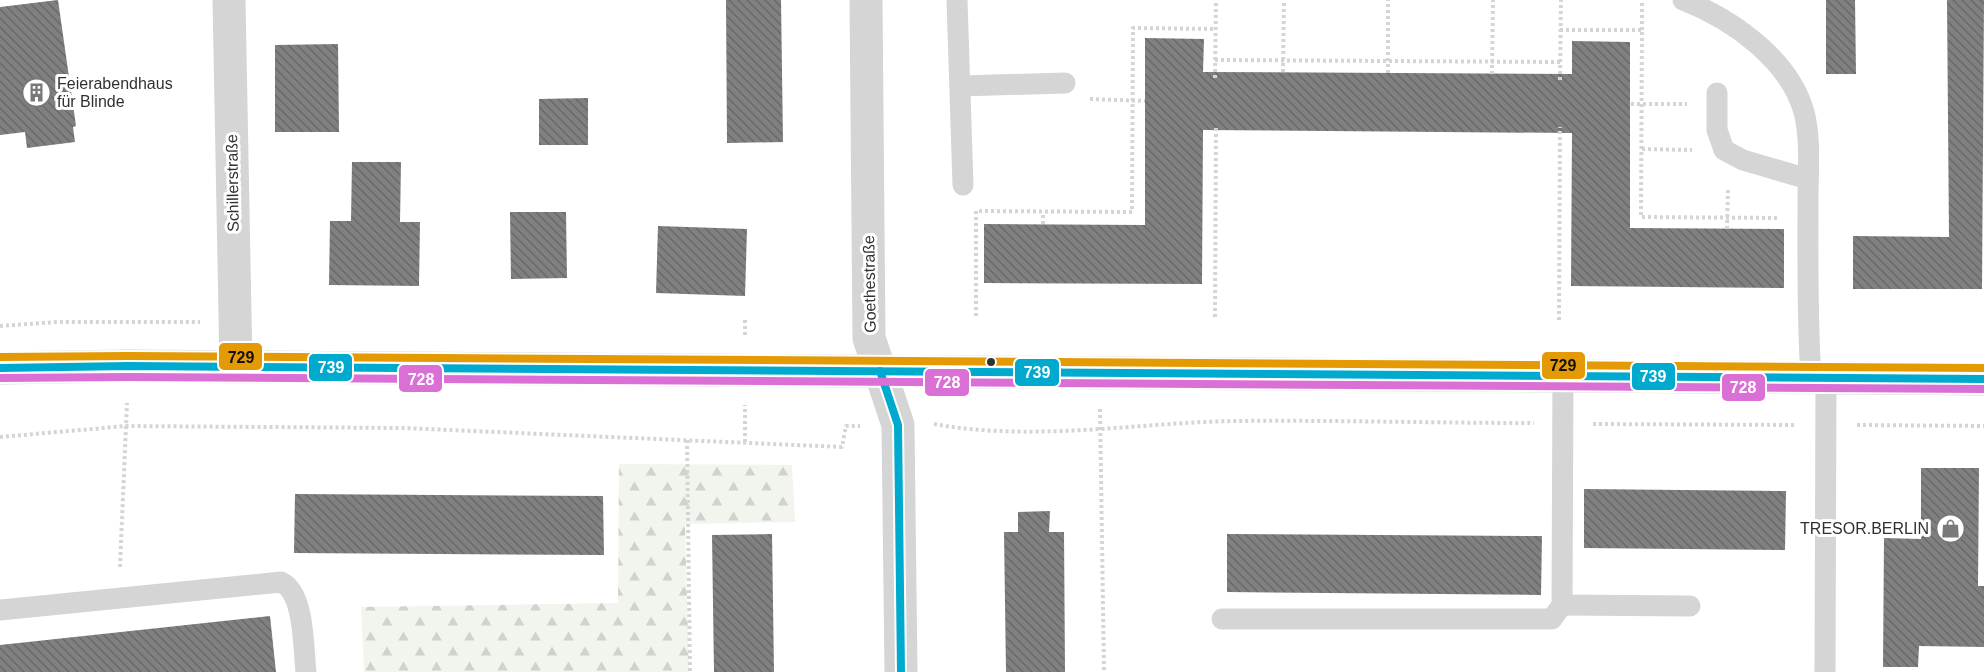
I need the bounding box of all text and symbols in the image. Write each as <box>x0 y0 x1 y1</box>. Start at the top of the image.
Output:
place label: Feierabendhaus für Blinde <box>57 75 173 110</box>
building icon: Feierabendhaus für Blinde <box>20 76 52 108</box>
street label: Schillerstraße <box>223 134 242 232</box>
street label: Goethestraße <box>860 235 879 333</box>
line badge: 729 <box>218 342 263 371</box>
text: 729 <box>228 349 254 366</box>
line badge: 729 <box>1541 351 1586 380</box>
line badge: 739 <box>308 353 353 382</box>
unlabelled marker <box>985 356 997 368</box>
text: 729 <box>1550 357 1576 374</box>
line badge: 739 <box>1014 358 1060 387</box>
text: 739 <box>318 359 344 376</box>
line badge: 739 <box>1631 362 1676 391</box>
line badge: 728 <box>398 364 443 393</box>
text: 739 <box>1024 364 1050 381</box>
line badge: 728 <box>924 368 970 397</box>
text: 739 <box>1640 368 1666 385</box>
text: 728 <box>408 371 434 388</box>
line badge: 728 <box>1721 373 1766 402</box>
text: 728 <box>934 374 960 391</box>
text: 728 <box>1730 379 1756 396</box>
shop icon: TRESOR.BERLIN <box>1934 512 1966 544</box>
place label: TRESOR.BERLIN <box>1800 520 1929 537</box>

